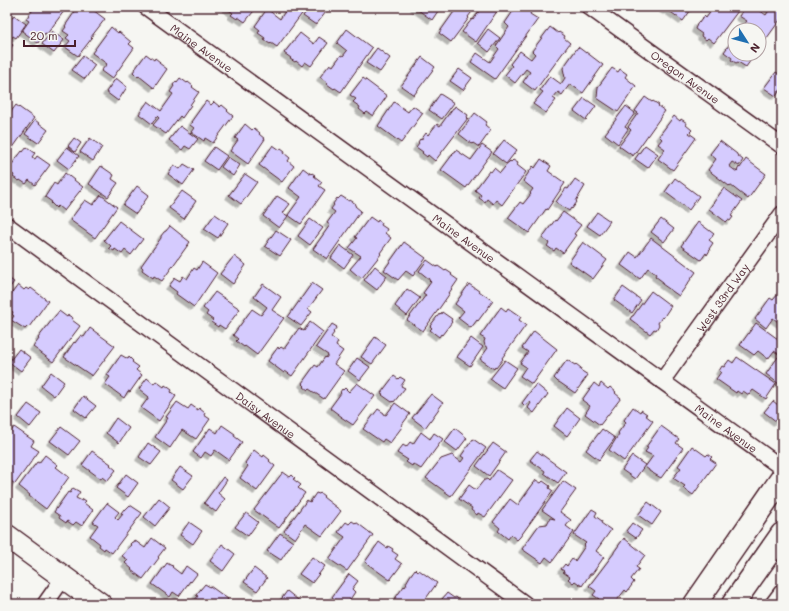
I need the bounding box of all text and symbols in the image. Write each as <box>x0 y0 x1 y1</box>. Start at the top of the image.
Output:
street label: Maine Avenue <box>168 20 236 75</box>
scale bar <box>24 22 75 48</box>
north arrow <box>727 22 767 62</box>
text: 20 m <box>30 27 58 43</box>
text: N <box>747 40 764 56</box>
street label: Oregon Avenue <box>648 47 723 107</box>
street label: Maine Avenue <box>430 210 499 265</box>
street label: West 33rd Way <box>692 260 752 335</box>
street label: Daisy Avenue <box>233 388 299 442</box>
street label: Maine Avenue <box>692 400 761 456</box>

